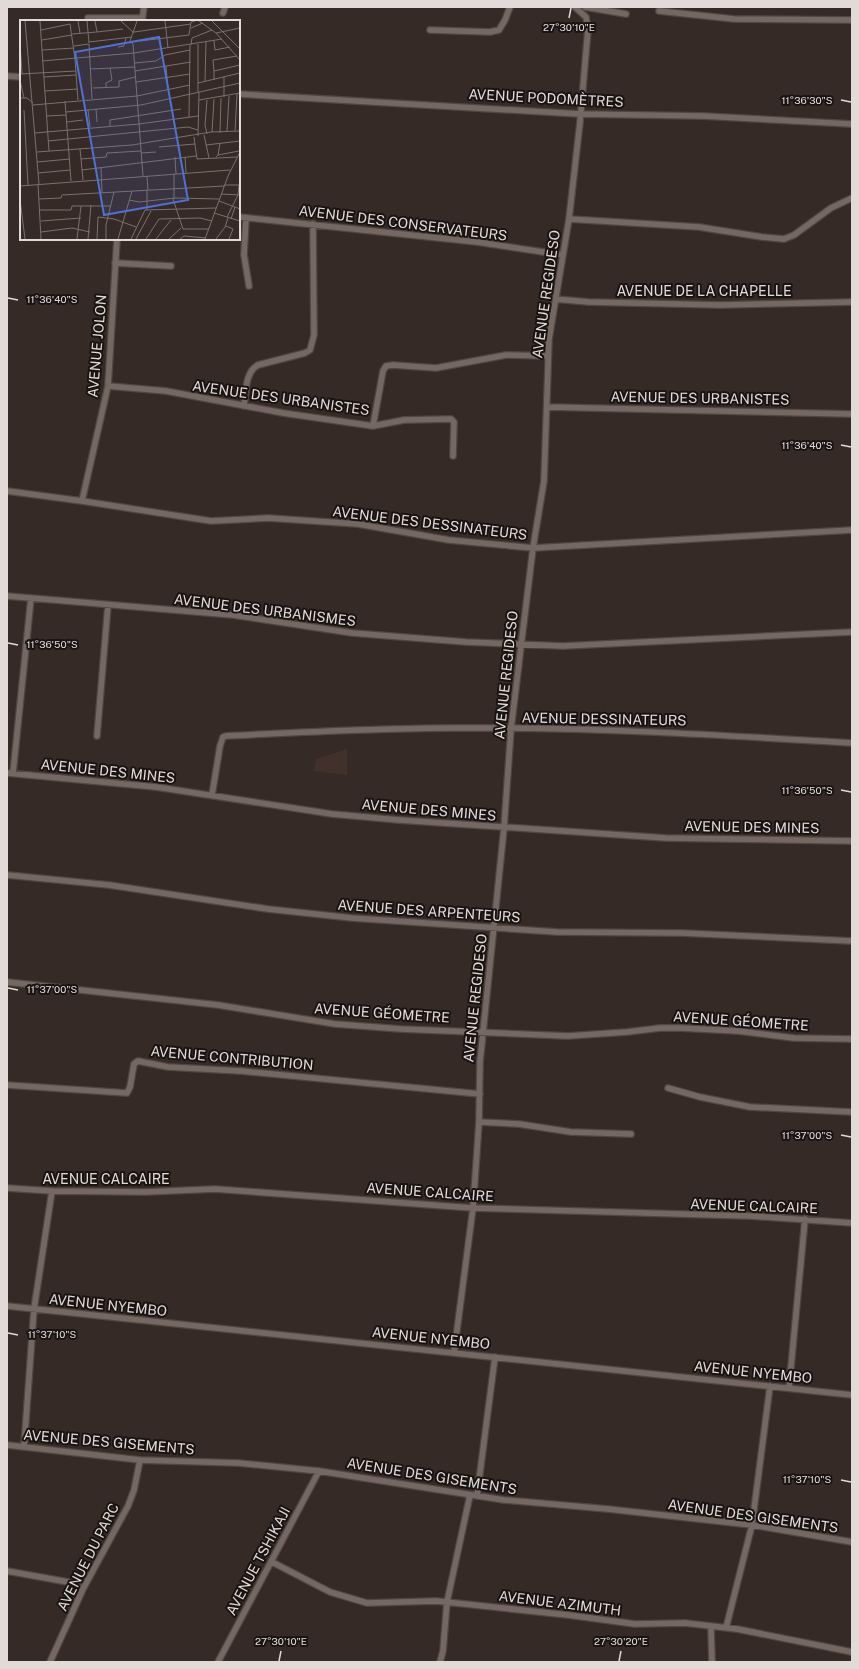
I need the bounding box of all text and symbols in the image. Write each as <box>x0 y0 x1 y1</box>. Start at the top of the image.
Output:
inset map <box>20 20 240 240</box>
text: 27°30'10"E <box>543 21 595 33</box>
street label: AVENUE PODOMÈTRES <box>468 85 624 110</box>
text: 11°36'30"S <box>781 94 833 106</box>
street label: AVENUE DES CONSERVATEURS <box>298 202 508 244</box>
street label: AVENUE REGIDESO <box>529 229 563 359</box>
street label: AVENUE DE LA CHAPELLE <box>616 283 792 299</box>
text: 11°36'40"S <box>26 293 78 305</box>
street label: AVENUE JOLON <box>85 294 109 398</box>
street label: AVENUE DES URBANISTES <box>191 378 371 418</box>
street label: AVENUE DES URBANISTES <box>610 388 790 408</box>
text: 11°36'40"S <box>781 439 833 451</box>
street label: AVENUE DES DESSINATEURS <box>332 503 528 543</box>
street label: AVENUE DES URBANISMES <box>173 591 357 629</box>
street label: AVENUE REGIDESO <box>491 610 521 740</box>
text: 11°36'50"S <box>26 638 78 650</box>
street label: AVENUE DESSINATEURS <box>521 710 687 728</box>
street label: AVENUE DES MINES <box>40 756 176 786</box>
text: 11°36'50"S <box>781 784 833 796</box>
street label: AVENUE DES MINES <box>361 796 497 824</box>
street label: AVENUE DES MINES <box>684 818 820 836</box>
street label: AVENUE DES ARPENTEURS <box>337 897 521 925</box>
street label: AVENUE REGIDESO <box>460 933 490 1063</box>
text: 11°37'00"S <box>27 983 78 995</box>
street label: AVENUE GÉOMETRE <box>314 999 450 1026</box>
street label: AVENUE GÉOMETRE <box>673 1007 809 1034</box>
street label: AVENUE CONTRIBUTION <box>150 1043 314 1073</box>
text: 11°37'00"S <box>782 1129 833 1141</box>
street label: AVENUE CALCAIRE <box>42 1171 170 1187</box>
street label: AVENUE CALCAIRE <box>366 1180 494 1204</box>
street label: AVENUE CALCAIRE <box>690 1196 818 1216</box>
street label: AVENUE NYEMBO <box>48 1291 168 1319</box>
street label: AVENUE NYEMBO <box>371 1324 491 1352</box>
text: 11°37'10"S <box>28 1328 77 1340</box>
street label: AVENUE NYEMBO <box>693 1358 813 1386</box>
street label: AVENUE DES GISEMENTS <box>23 1427 195 1457</box>
street label: AVENUE DES GISEMENTS <box>346 1455 518 1497</box>
text: 11°37'10"S <box>783 1473 832 1485</box>
street label: AVENUE DES GISEMENTS <box>667 1496 839 1536</box>
street label: AVENUE DU PARC <box>54 1500 122 1614</box>
street label: AVENUE TSHIKAJI <box>223 1504 293 1618</box>
street label: AVENUE AZIMUTH <box>498 1588 622 1618</box>
text: 27°30'10"E <box>255 1635 307 1647</box>
text: 27°30'20"E <box>594 1635 648 1647</box>

